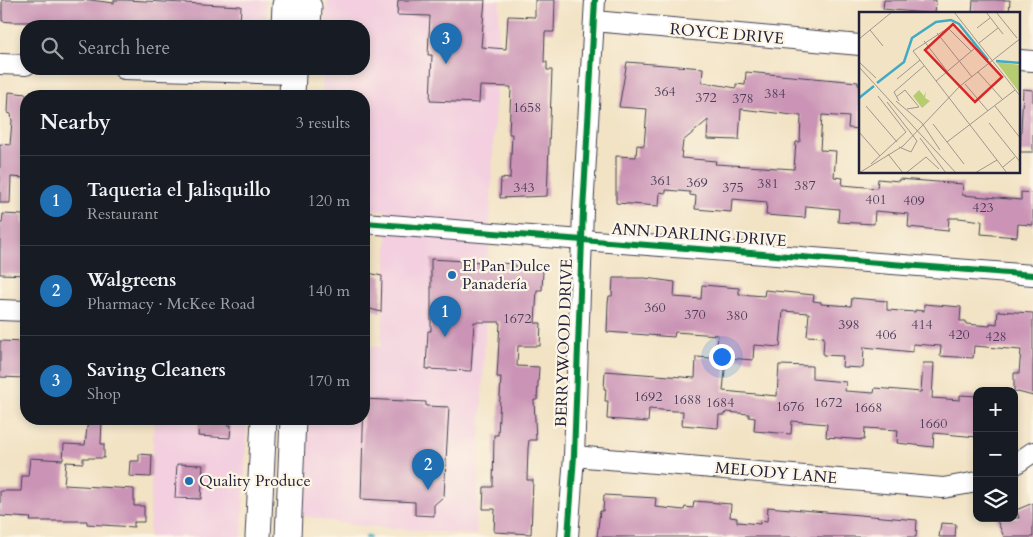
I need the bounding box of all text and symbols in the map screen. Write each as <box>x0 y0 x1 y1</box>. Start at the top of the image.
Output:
inset map <box>859 12 1020 174</box>
street label: ROYCE DRIVE <box>669 18 785 50</box>
search box <box>20 20 370 75</box>
pin: 3 <box>430 23 462 64</box>
icon: search <box>38 34 66 62</box>
text: Search here <box>78 35 170 61</box>
house number: 364 <box>654 82 676 101</box>
house number: 384 <box>764 84 786 103</box>
house number: 372 <box>695 88 717 107</box>
house number: 378 <box>732 89 754 108</box>
house number: 1658 <box>513 98 541 117</box>
text: Nearby <box>40 108 111 137</box>
text: 3 results <box>296 112 350 134</box>
house number: 361 <box>650 171 672 190</box>
house number: 369 <box>686 173 708 192</box>
house number: 381 <box>757 174 779 193</box>
house number: 387 <box>794 176 816 195</box>
text: Taqueria el Jalisquillo <box>87 177 271 203</box>
house number: 343 <box>513 178 535 197</box>
house number: 375 <box>722 178 744 197</box>
text: 1 <box>52 190 60 212</box>
text: 120 m <box>308 190 350 212</box>
house number: 401 <box>865 190 887 209</box>
house number: 409 <box>903 191 925 210</box>
house number: 423 <box>972 198 994 217</box>
text: Restaurant <box>87 203 158 225</box>
street label: ANN DARLING DRIVE <box>611 218 787 252</box>
place label: El Pan Dulce Panadería <box>462 255 550 295</box>
street label: BERRYWOOD DRIVE <box>550 258 578 428</box>
text: Walgreens <box>87 267 176 293</box>
marker: El Pan Dulce Panadería <box>446 269 458 281</box>
text: 2 <box>52 280 60 302</box>
text: 140 m <box>308 280 350 302</box>
text: Pharmacy · McKee Road <box>87 293 255 315</box>
pin: 1 <box>429 296 461 337</box>
house number: 360 <box>644 298 666 317</box>
house number: 370 <box>684 305 706 324</box>
house number: 380 <box>726 306 748 325</box>
house number: 1672 <box>503 309 531 328</box>
house number: 398 <box>838 315 860 334</box>
house number: 414 <box>911 315 933 334</box>
house number: 406 <box>875 325 897 344</box>
house number: 420 <box>948 325 970 344</box>
house number: 428 <box>985 327 1007 346</box>
your location <box>709 344 735 370</box>
text: Saving Cleaners <box>87 357 226 383</box>
text: 3 <box>52 370 60 392</box>
text: 170 m <box>308 370 350 392</box>
text: Shop <box>87 383 121 405</box>
house number: 1692 <box>634 387 662 406</box>
map controls <box>973 387 1018 522</box>
button: + <box>973 387 1018 432</box>
house number: 1688 <box>673 390 701 409</box>
house number: 1684 <box>706 393 734 412</box>
house number: 1672 <box>814 393 842 412</box>
house number: 1676 <box>776 397 804 416</box>
house number: 1668 <box>854 398 882 417</box>
house number: 1660 <box>919 414 947 433</box>
button: − <box>973 432 1018 477</box>
pin: 2 <box>412 449 444 490</box>
street label: MELODY LANE <box>714 457 838 489</box>
place label: Quality Produce <box>199 470 311 492</box>
marker: Quality Produce <box>183 475 195 487</box>
button: layers <box>973 477 1018 522</box>

